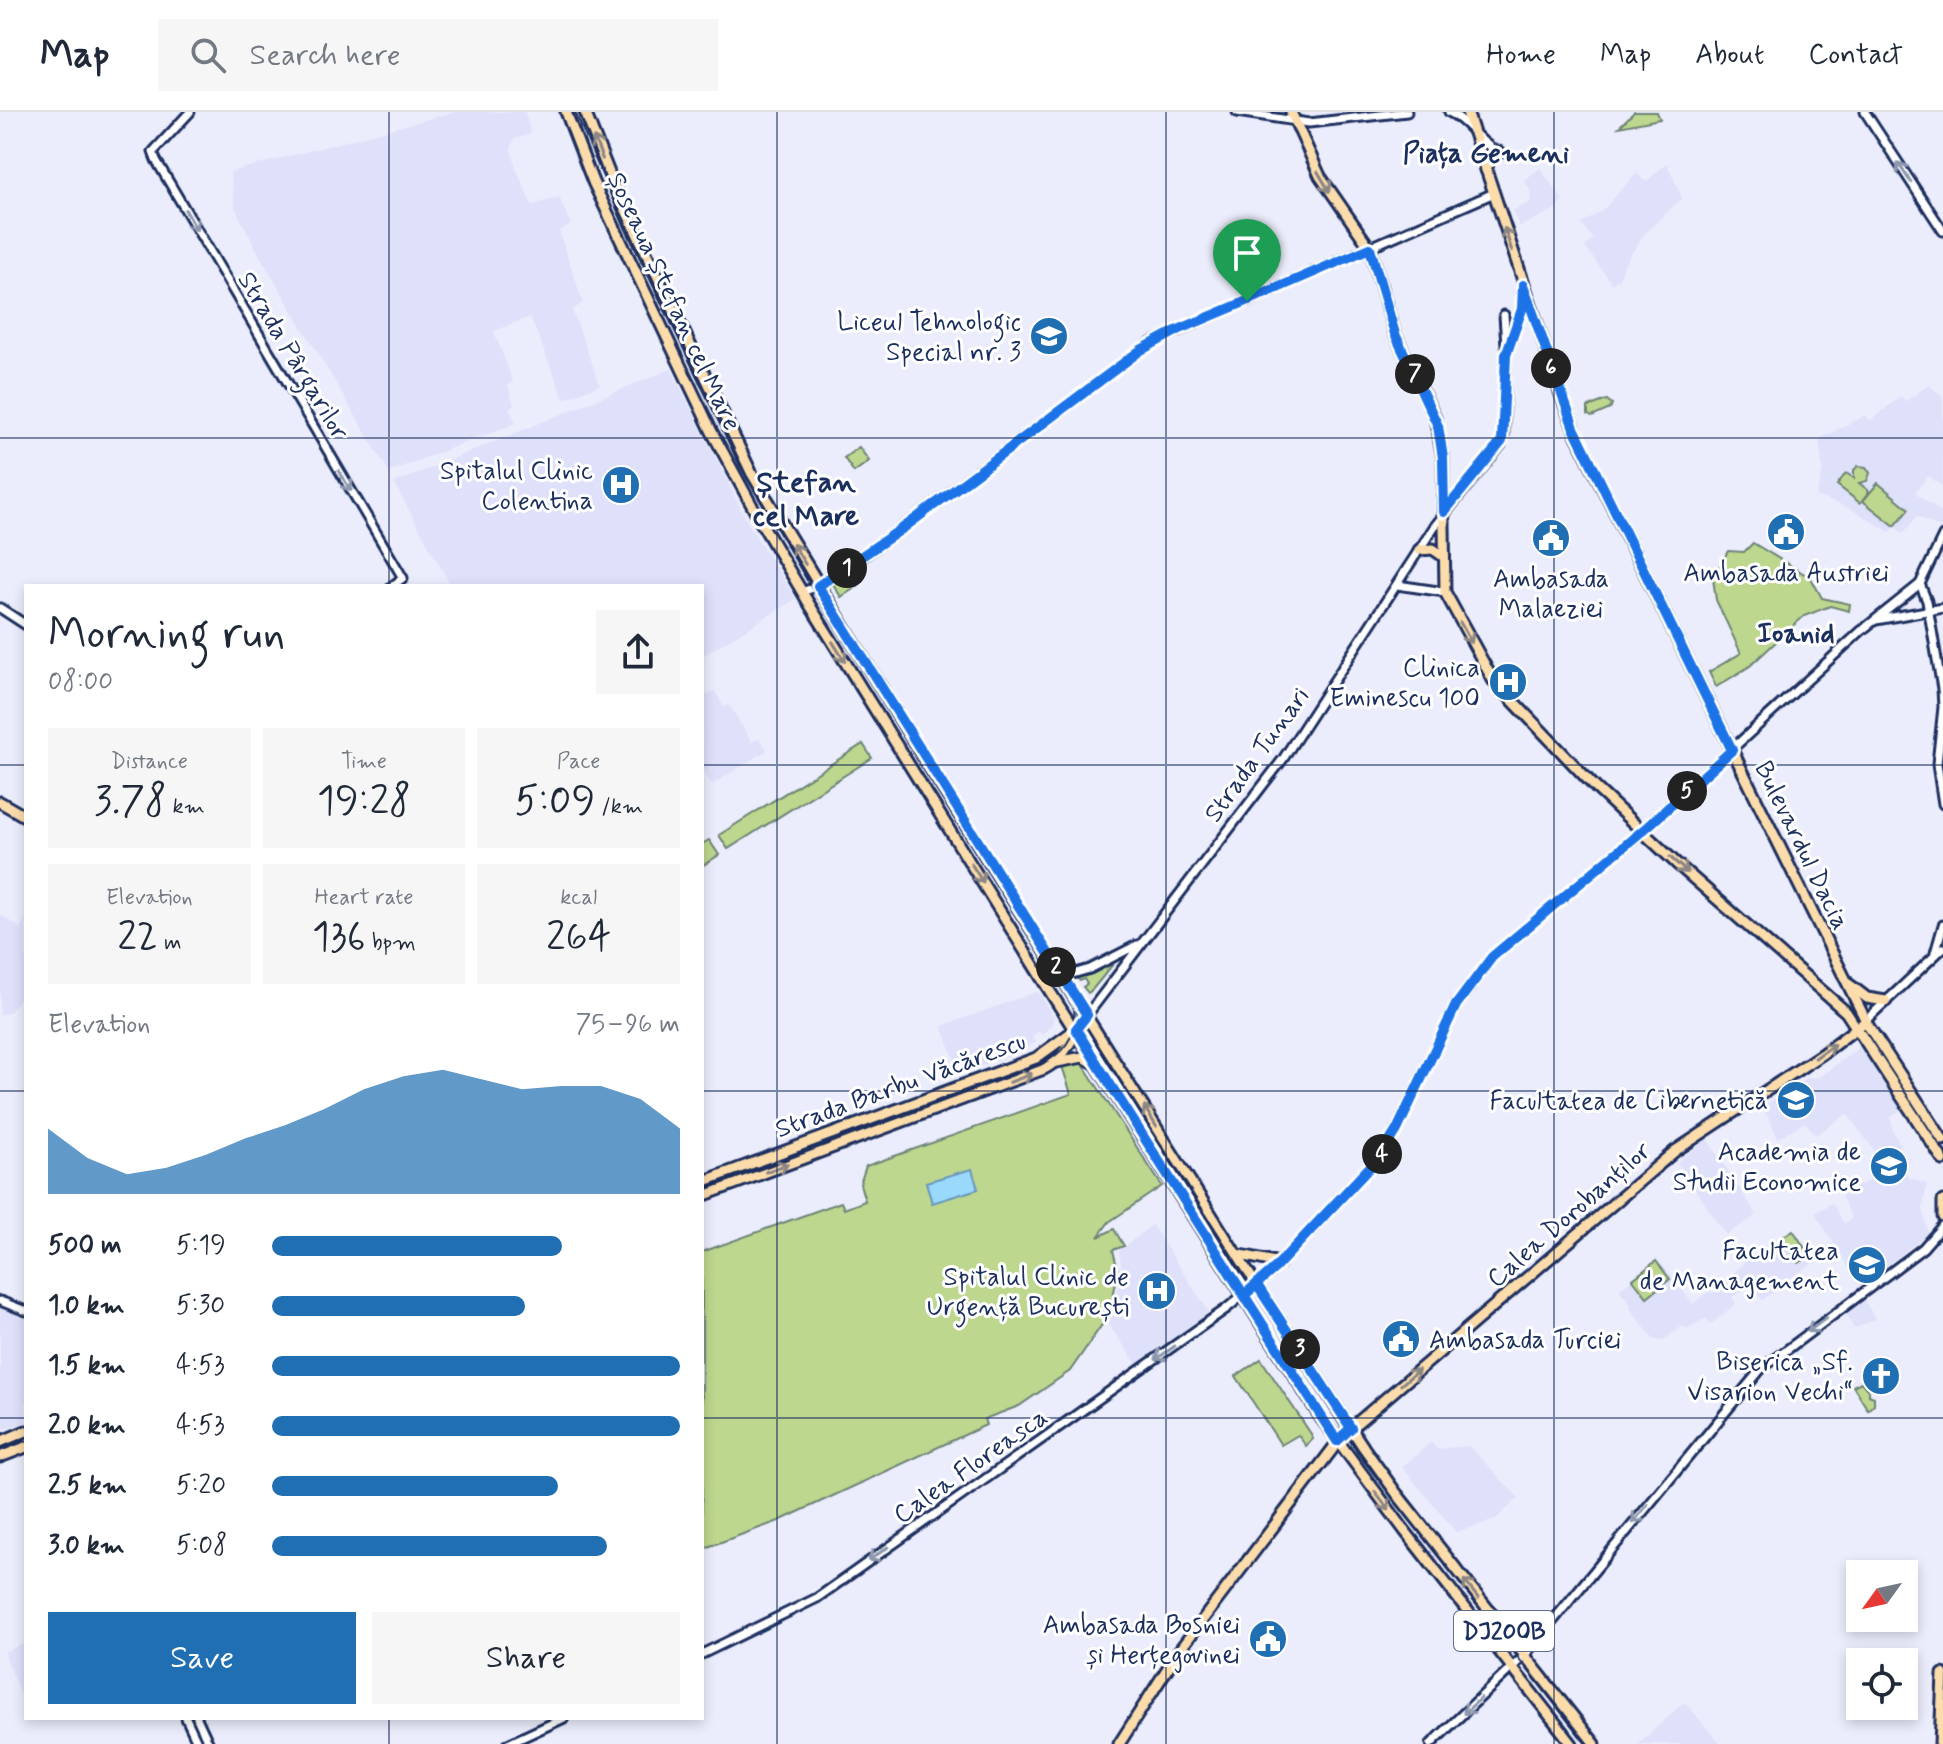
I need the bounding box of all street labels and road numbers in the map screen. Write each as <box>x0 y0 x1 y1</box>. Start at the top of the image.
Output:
street label: Șoseaua Ștefan cel Mare <box>598 167 748 437</box>
street label: Strada Pârgarilor <box>226 266 356 448</box>
street label: Strada Tunari <box>1197 681 1318 830</box>
street label: Bulevardul Dacia <box>1746 756 1857 936</box>
street label: Strada Barbu Văcărescu <box>771 1025 1031 1147</box>
street label: Calea Dorobanților <box>1480 1135 1659 1296</box>
street label: Calea Floreasca <box>887 1401 1055 1532</box>
road number: DJ200B <box>1454 1611 1554 1651</box>

